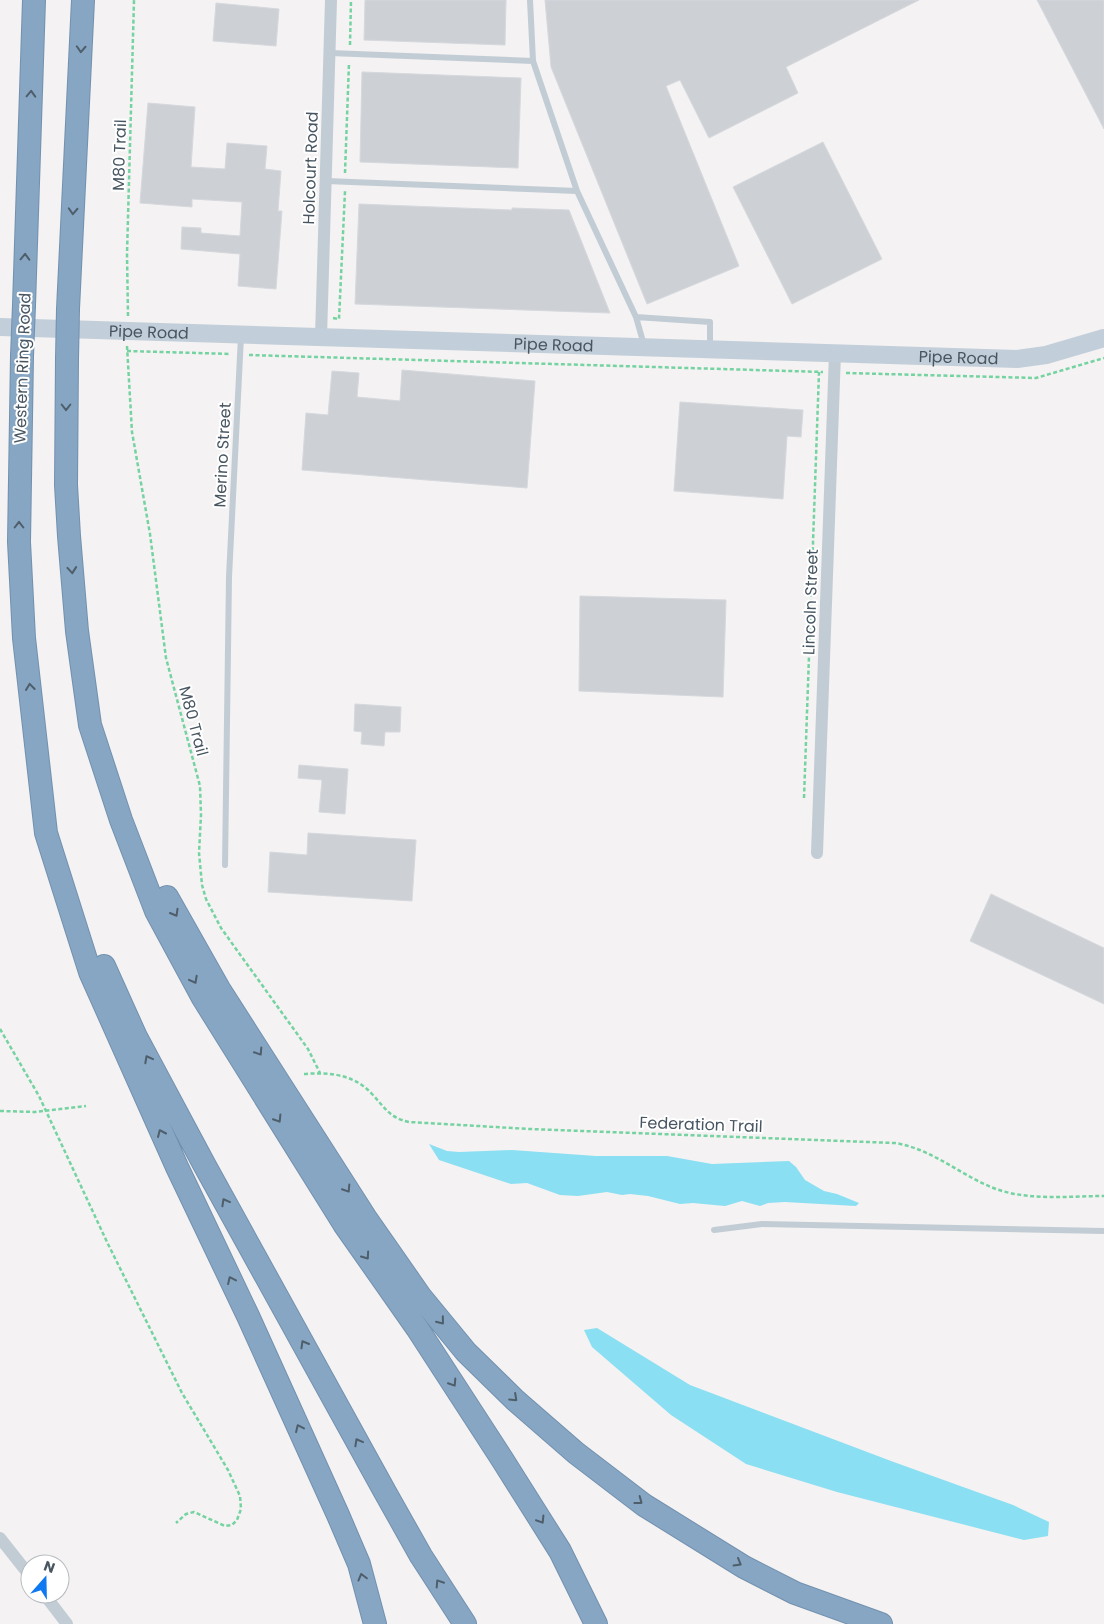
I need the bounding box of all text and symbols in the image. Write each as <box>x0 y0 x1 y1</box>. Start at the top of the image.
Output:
one-way arrow <box>75 45 86 53</box>
one-way arrow <box>25 90 36 98</box>
street label: Holcourt Road <box>297 111 324 225</box>
street label: M80 Trail <box>107 119 132 191</box>
one-way arrow <box>67 207 78 215</box>
one-way arrow <box>20 252 31 260</box>
street label: Western Ring Road <box>8 292 37 444</box>
street label: Pipe Road <box>109 319 189 345</box>
street label: Pipe Road <box>513 332 594 358</box>
street label: Pipe Road <box>918 345 999 370</box>
street label: Merino Street <box>208 402 237 508</box>
one-way arrow <box>61 404 72 412</box>
one-way arrow <box>14 521 24 528</box>
street label: Lincoln Street <box>797 548 824 656</box>
one-way arrow <box>66 566 77 574</box>
one-way arrow <box>25 683 36 691</box>
street label: M80 Trail <box>173 684 214 759</box>
one-way arrow <box>168 908 178 917</box>
one-way arrow <box>187 975 197 984</box>
one-way arrow <box>253 1046 263 1055</box>
one-way arrow <box>144 1055 154 1064</box>
street label: Federation Trail <box>639 1111 763 1138</box>
one-way arrow <box>272 1114 282 1123</box>
one-way arrow <box>157 1129 168 1138</box>
one-way arrow <box>341 1183 350 1192</box>
one-way arrow <box>222 1198 232 1207</box>
one-way arrow <box>360 1250 369 1260</box>
one-way arrow <box>227 1276 238 1285</box>
one-way arrow <box>435 1315 443 1324</box>
one-way arrow <box>300 1340 310 1349</box>
one-way arrow <box>447 1378 456 1387</box>
one-way arrow <box>508 1392 517 1401</box>
one-way arrow <box>294 1424 305 1433</box>
one-way arrow <box>354 1439 364 1448</box>
one-way arrow <box>633 1496 642 1504</box>
one-way arrow <box>534 1515 544 1524</box>
north arrow <box>20 1554 70 1604</box>
text: N <box>41 1556 58 1578</box>
one-way arrow <box>733 1557 742 1567</box>
one-way arrow <box>358 1573 368 1581</box>
one-way arrow <box>436 1579 445 1589</box>

